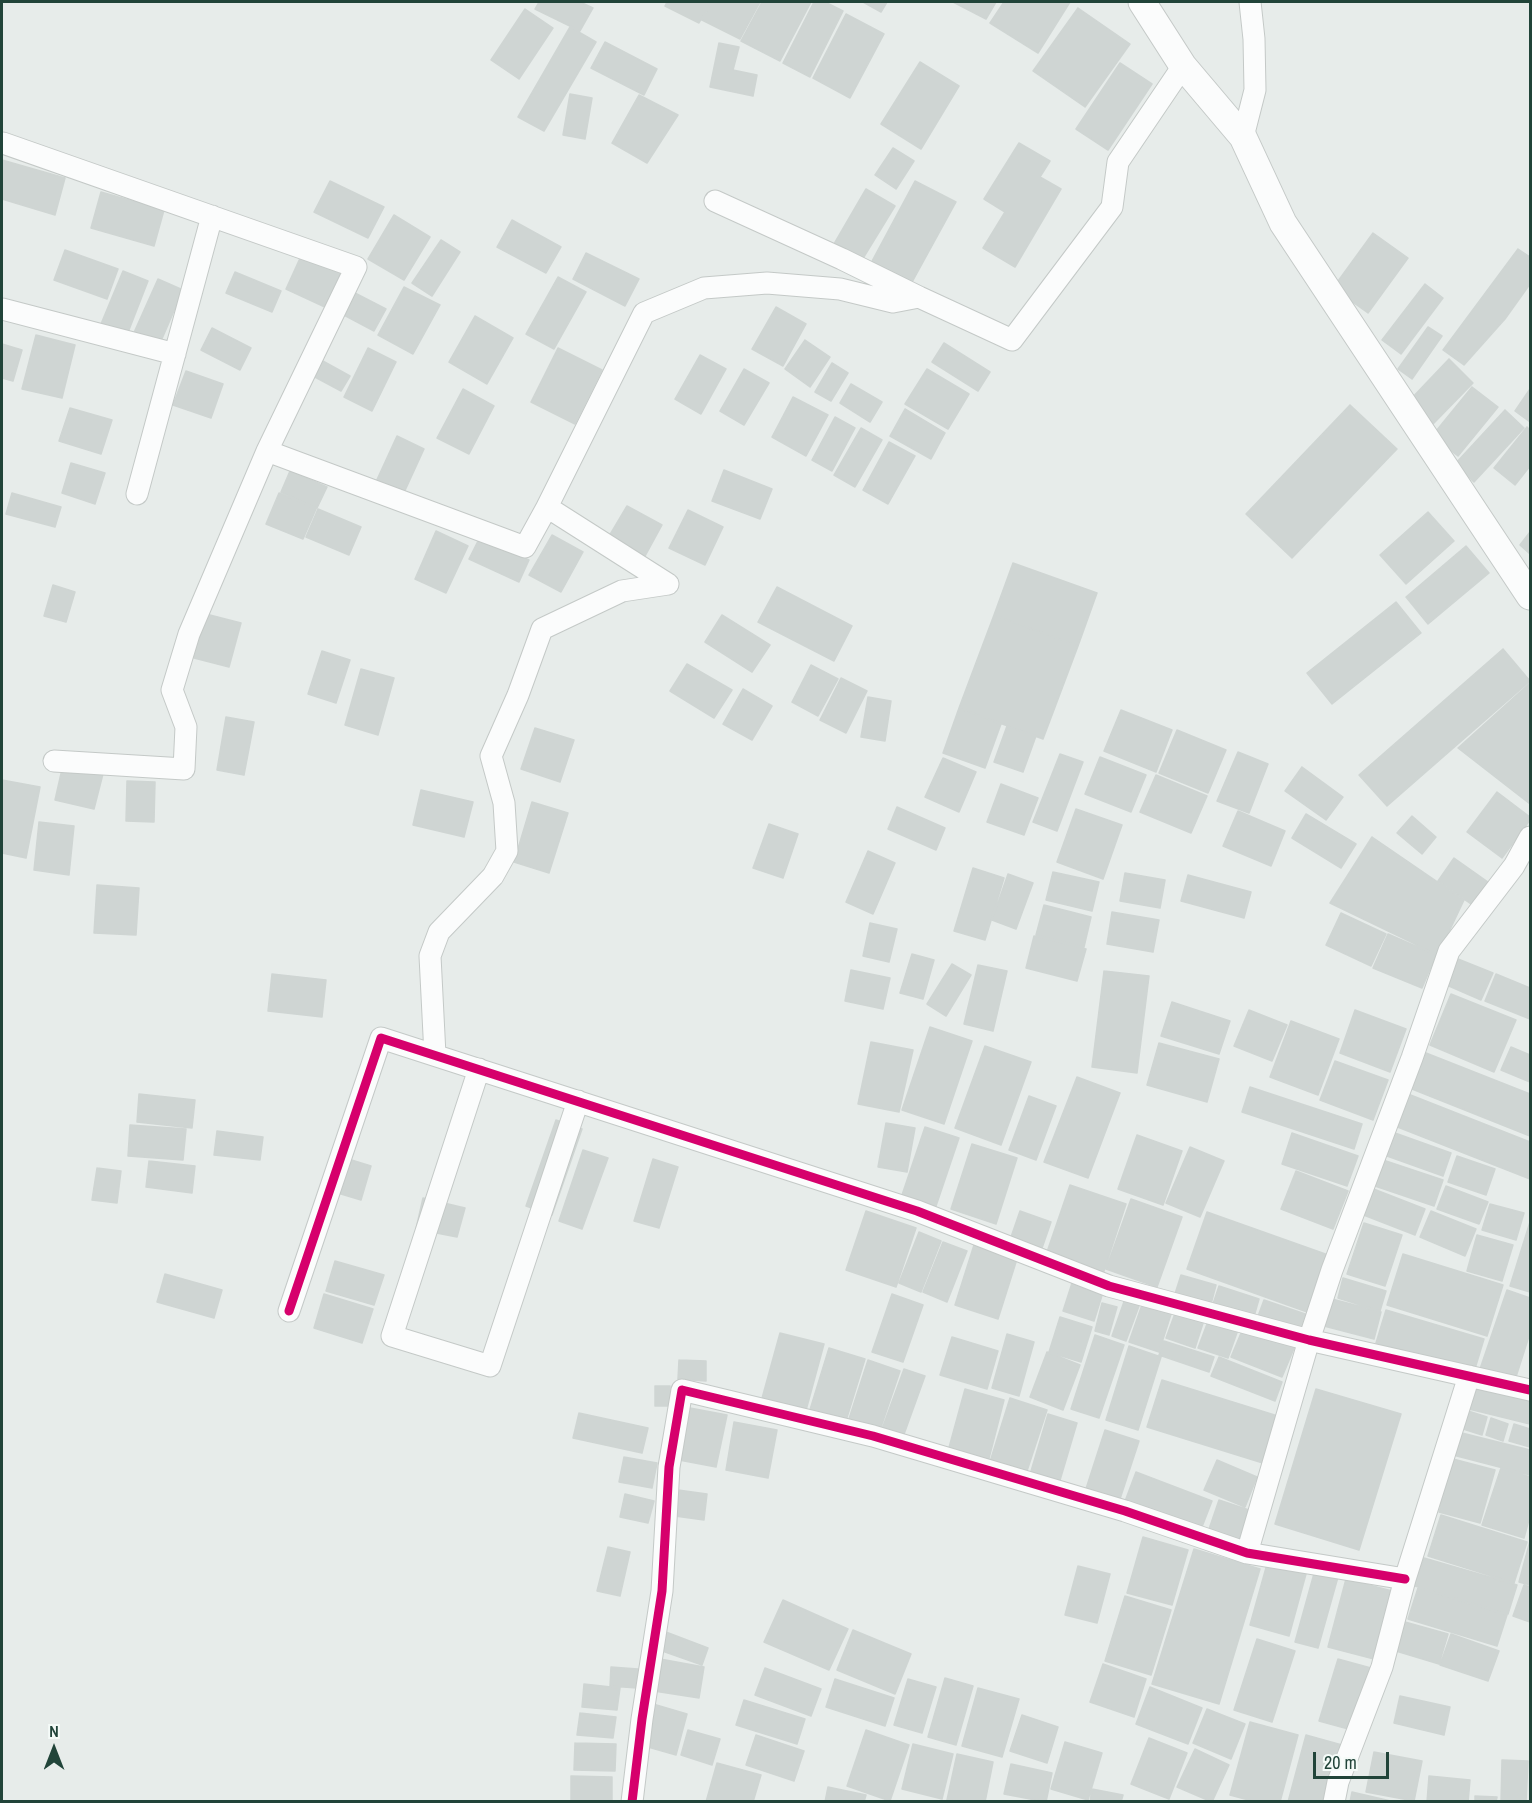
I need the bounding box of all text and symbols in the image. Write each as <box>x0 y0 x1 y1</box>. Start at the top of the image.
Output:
north arrow <box>24 1719 84 1779</box>
text: N <box>49 1720 59 1742</box>
scale bar <box>1316 1740 1392 1778</box>
text: 20 m <box>1324 1750 1357 1775</box>

